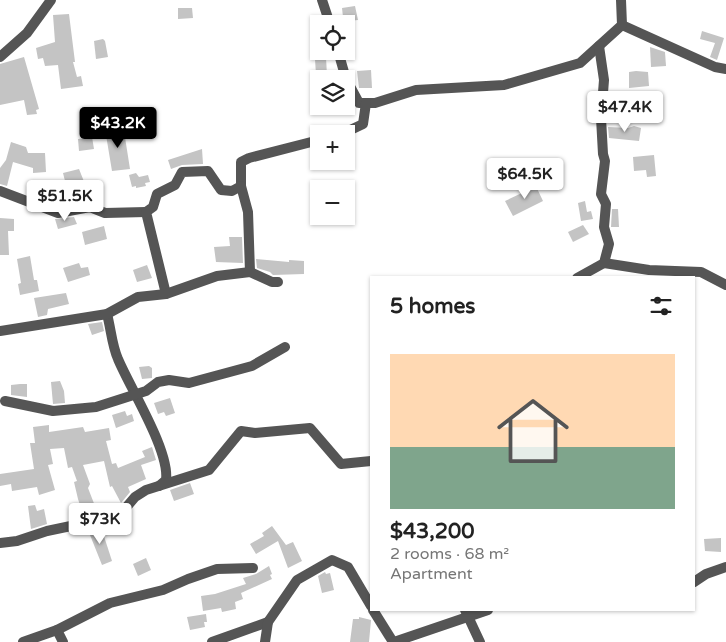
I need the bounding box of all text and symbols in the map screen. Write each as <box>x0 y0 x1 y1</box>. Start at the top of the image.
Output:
map controls <box>310 15 355 225</box>
button: locate <box>310 15 355 60</box>
button: layers <box>310 70 355 115</box>
pin: $47.4K <box>584 90 666 133</box>
text: $47.4K <box>598 97 652 117</box>
pin: $43.2K <box>77 106 159 149</box>
text: $43.2K <box>91 113 145 133</box>
button: + <box>310 125 355 170</box>
pin: $64.5K <box>484 158 566 200</box>
text: $64.5K <box>498 164 552 184</box>
pin: $51.5K <box>24 180 106 222</box>
button: − <box>310 180 355 225</box>
text: $51.5K <box>38 186 92 206</box>
icon: filters <box>647 292 675 320</box>
text: 5 homes <box>390 294 475 319</box>
icon: home <box>488 386 578 476</box>
pin: $73K <box>70 502 130 545</box>
text: $73K <box>80 509 120 529</box>
text: $43,200 <box>390 519 474 544</box>
text: 2 rooms · 68 m² <box>390 544 509 564</box>
text: Apartment <box>390 564 473 584</box>

